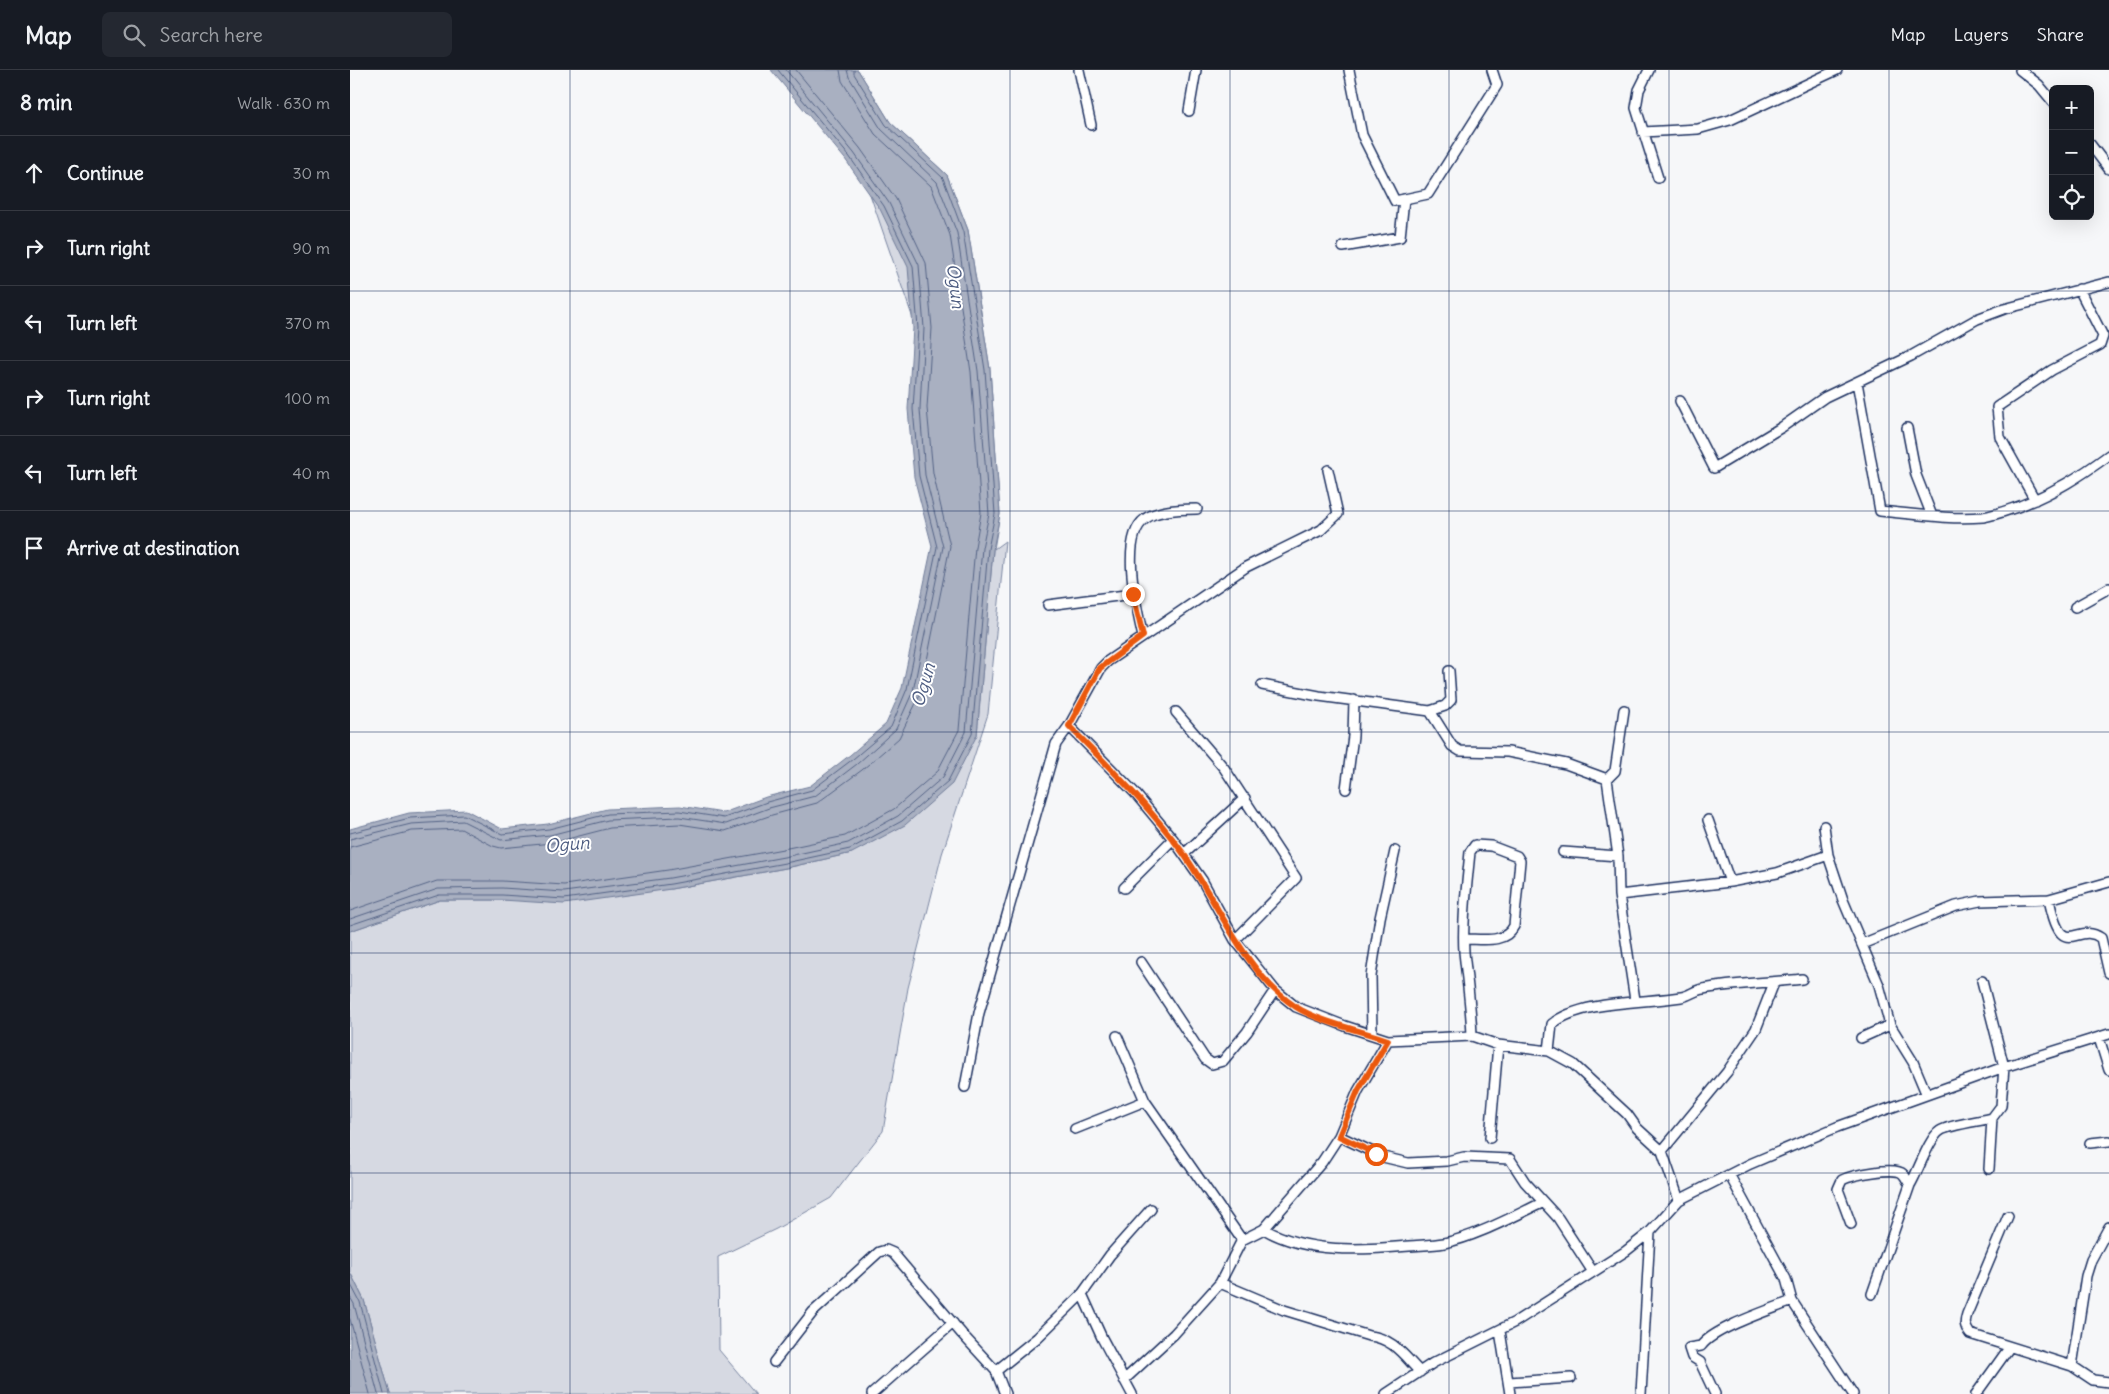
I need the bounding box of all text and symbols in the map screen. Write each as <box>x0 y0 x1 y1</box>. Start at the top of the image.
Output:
search box <box>102 12 452 57</box>
text: Map <box>25 20 72 50</box>
icon: search <box>120 21 148 49</box>
text: Search here <box>160 23 263 47</box>
text: Map <box>1890 23 1925 46</box>
text: Layers <box>1953 23 2009 46</box>
text: Share <box>2037 23 2084 46</box>
map controls <box>2049 85 2094 220</box>
button: + <box>2049 85 2094 130</box>
text: 8 min <box>20 89 72 116</box>
text: Walk · 630 m <box>237 93 330 113</box>
button: − <box>2049 130 2094 175</box>
icon: ahead <box>20 159 48 187</box>
text: Continue <box>67 161 144 185</box>
text: 30 m <box>293 163 330 183</box>
button: locate <box>2049 175 2094 220</box>
icon: right <box>20 234 48 262</box>
text: Turn right <box>67 236 150 260</box>
text: 90 m <box>292 238 330 258</box>
water label: Ogun <box>942 262 970 310</box>
icon: left <box>20 309 48 337</box>
text: Turn left <box>67 311 137 335</box>
text: 370 m <box>285 313 330 333</box>
icon: right <box>20 384 48 412</box>
text: Turn right <box>67 386 150 410</box>
text: 100 m <box>285 388 330 408</box>
icon: left <box>20 459 48 487</box>
text: Turn left <box>67 461 137 485</box>
text: 40 m <box>292 463 330 483</box>
icon: arrive <box>20 534 48 562</box>
text: Arrive at destination <box>67 536 240 560</box>
route end <box>1122 583 1145 606</box>
water label: Ogun <box>906 660 940 710</box>
water label: Ogun <box>544 831 591 857</box>
route start <box>1365 1143 1388 1166</box>

